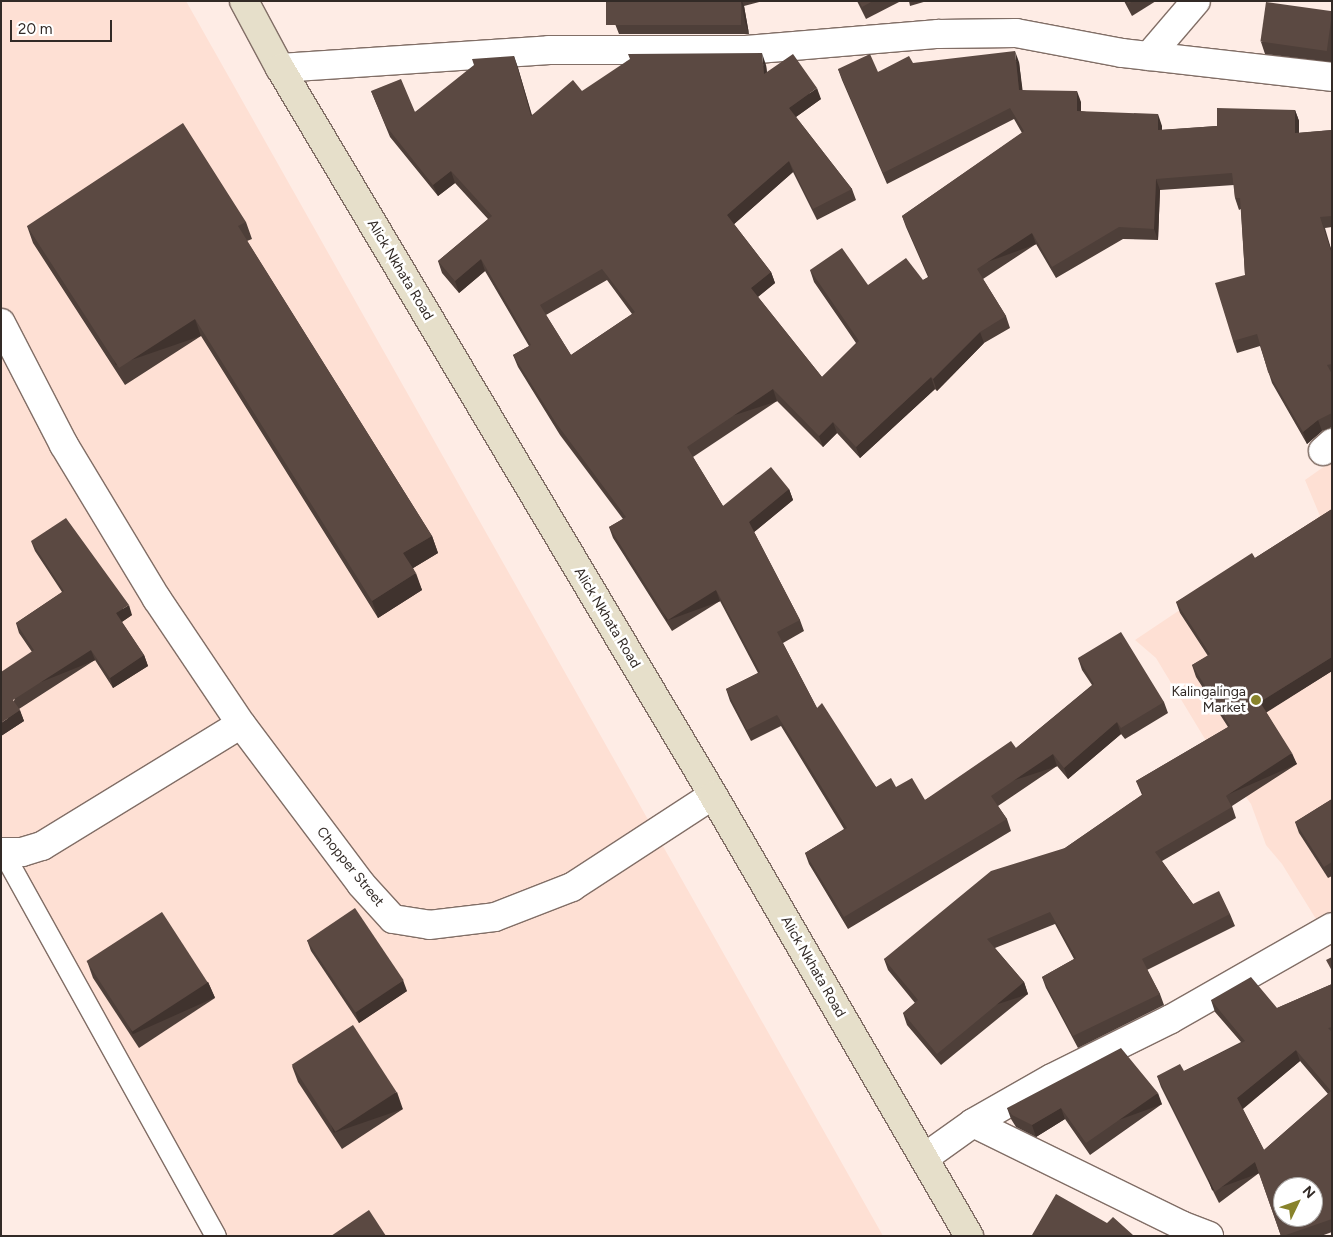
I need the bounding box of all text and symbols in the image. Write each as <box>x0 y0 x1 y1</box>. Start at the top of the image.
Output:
scale bar <box>12 10 115 42</box>
text: 20 m <box>18 20 52 38</box>
street label: Alick Nkhata Road <box>363 217 437 323</box>
street label: Alick Nkhata Road <box>570 565 644 671</box>
place label: Kalingalinga Market <box>1171 684 1246 716</box>
marker: Kalingalinga Market <box>1250 694 1262 706</box>
street label: Chopper Street <box>313 824 387 910</box>
street label: Alick Nkhata Road <box>777 913 849 1021</box>
north arrow <box>1273 1177 1323 1227</box>
text: N <box>1299 1183 1319 1202</box>

